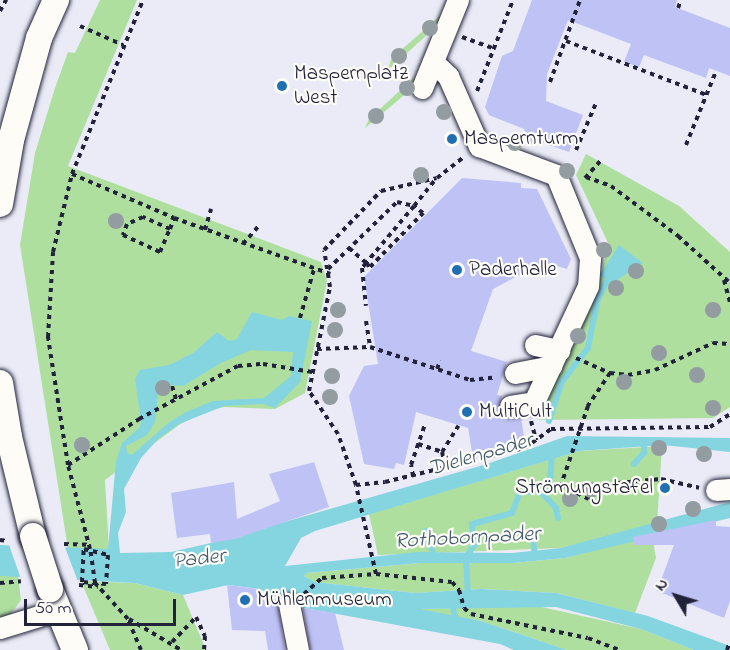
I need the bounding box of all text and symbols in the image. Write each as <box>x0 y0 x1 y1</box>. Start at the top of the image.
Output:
place label: Maspernplatz West <box>294 61 408 111</box>
marker: Maspernplatz West <box>275 79 289 93</box>
place label: Maspernturm <box>464 126 578 152</box>
marker: Maspernturm <box>445 132 459 146</box>
place label: Paderhalle <box>469 257 557 283</box>
marker: Paderhalle <box>450 263 464 277</box>
place label: MultiCult <box>479 399 552 425</box>
marker: MultiCult <box>460 405 474 419</box>
water label: Dielenpader <box>426 429 536 483</box>
place label: Strömungstafel <box>515 475 653 501</box>
marker: Strömungstafel <box>658 481 672 495</box>
water label: Rothobornpader <box>393 522 541 556</box>
water label: Pader <box>172 544 226 576</box>
north arrow <box>646 566 706 626</box>
text: N <box>649 573 675 597</box>
scale bar <box>27 587 178 625</box>
place label: Mühlenmuseum <box>257 587 392 613</box>
marker: Mühlenmuseum <box>238 593 252 607</box>
text: 50 m <box>35 596 72 622</box>

